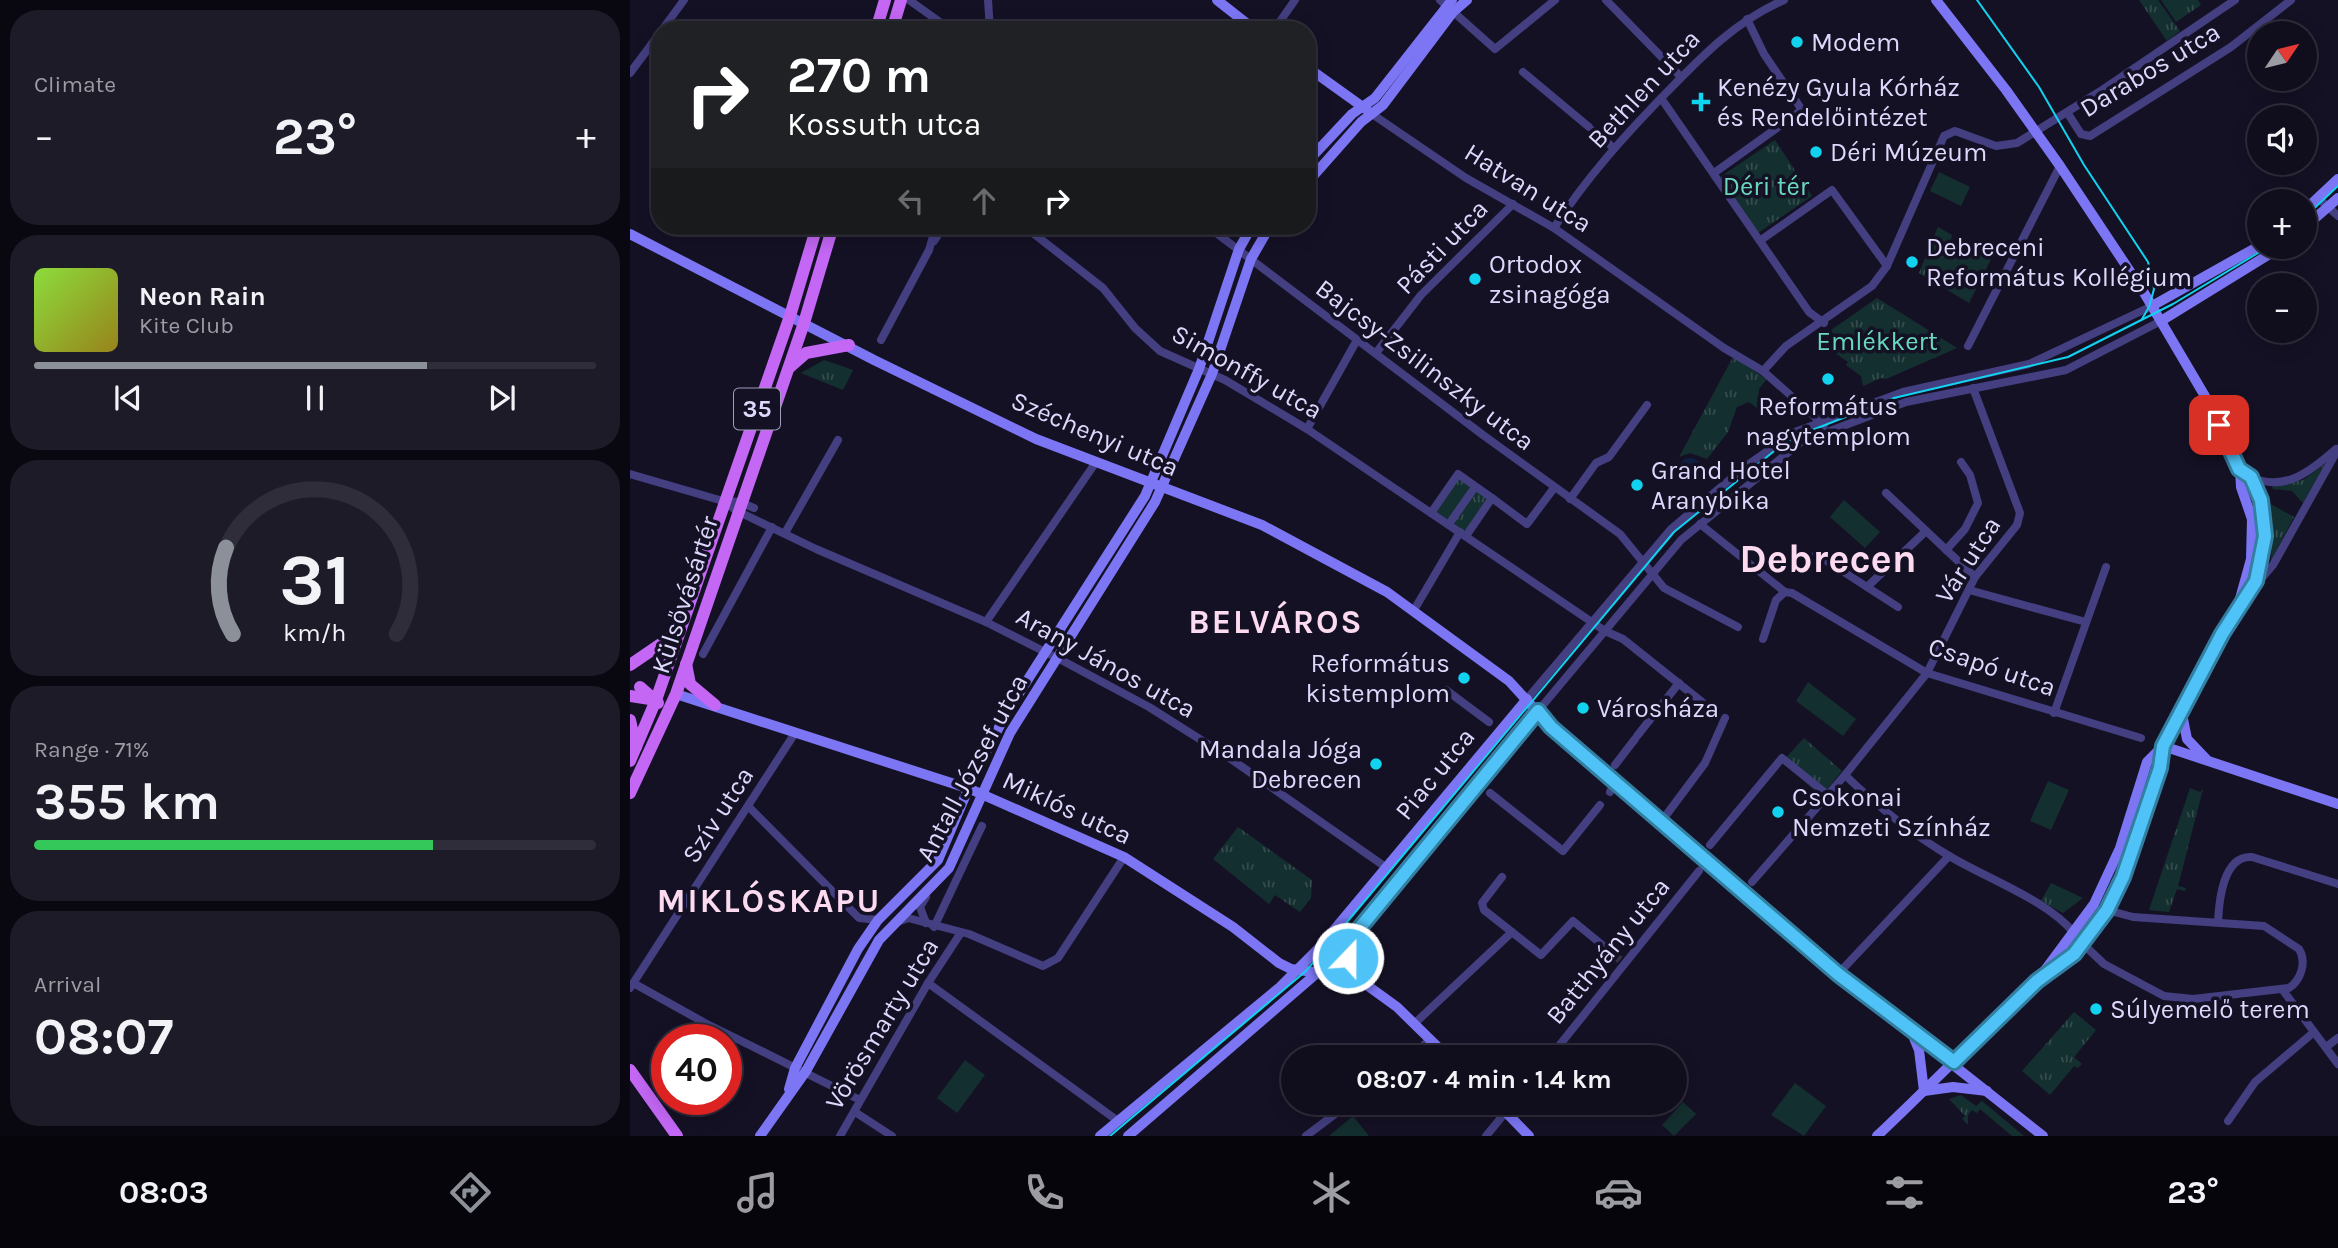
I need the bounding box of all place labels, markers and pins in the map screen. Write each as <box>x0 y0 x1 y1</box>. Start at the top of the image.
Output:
place label: Modem <box>1811 27 1900 58</box>
marker: Modem <box>1789 34 1805 50</box>
place label: Kenézy Gyula Kórház és Rendelőintézet <box>1717 72 1960 133</box>
marker: Kenézy Gyula Kórház és Rendelőintézet <box>1691 92 1711 112</box>
place label: Déri Múzeum <box>1830 137 1987 168</box>
marker: Déri Múzeum <box>1808 144 1824 160</box>
place label: Debreceni Református Kollégium <box>1926 232 2192 293</box>
place label: Ortodox zsinagóga <box>1489 249 1611 310</box>
marker: Debreceni Református Kollégium <box>1904 254 1920 270</box>
marker: Ortodox zsinagóga <box>1467 271 1483 287</box>
marker: Református nagytemplom <box>1820 371 1836 387</box>
place label: Református nagytemplom <box>1745 391 1911 452</box>
pin <box>2189 395 2249 455</box>
place label: Grand Hotel Aranybika <box>1651 455 1791 516</box>
marker: Grand Hotel Aranybika <box>1629 477 1645 493</box>
place label: Református kistemplom <box>1305 648 1450 709</box>
marker: Református kistemplom <box>1456 670 1472 686</box>
place label: Városháza <box>1597 693 1719 724</box>
marker: Városháza <box>1575 700 1591 716</box>
place label: Mandala Jóga Debrecen <box>1199 734 1362 795</box>
marker: Mandala Jóga Debrecen <box>1368 756 1384 772</box>
place label: Csokonai Nemzeti Színház <box>1792 782 1991 843</box>
marker: Csokonai Nemzeti Színház <box>1770 804 1786 820</box>
place label: Súlyemelő terem <box>2110 994 2310 1025</box>
marker: Súlyemelő terem <box>2088 1001 2104 1017</box>

